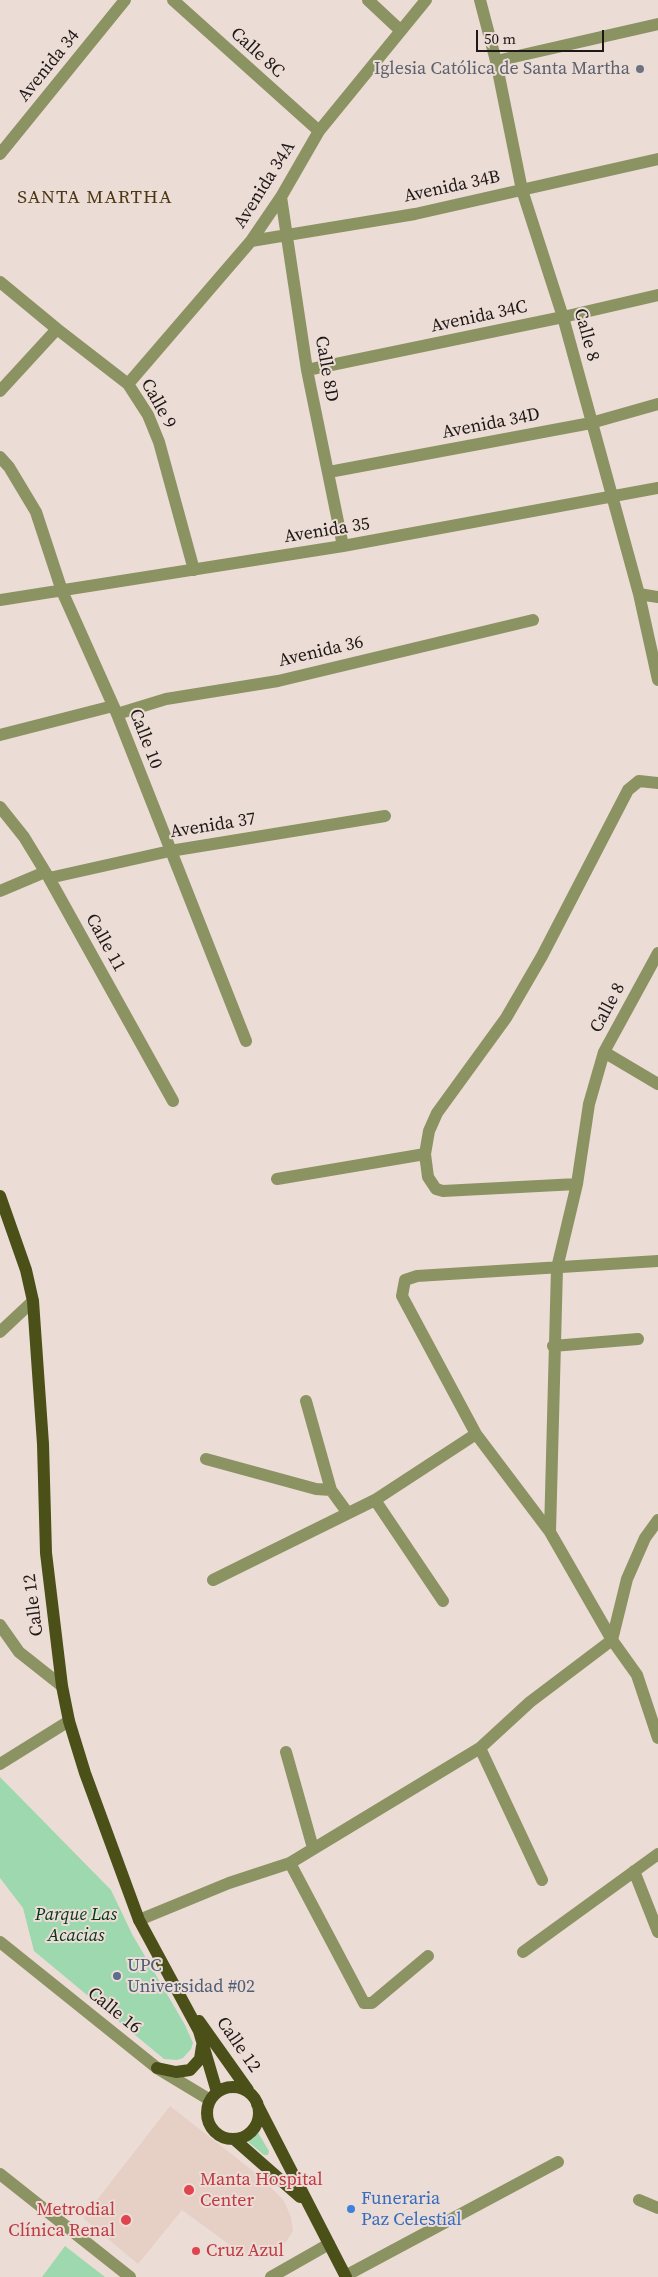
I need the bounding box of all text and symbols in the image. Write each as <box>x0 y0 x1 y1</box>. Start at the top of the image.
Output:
scale bar <box>478 20 606 52</box>
street label: Calle 8C <box>226 23 288 83</box>
street label: Avenida 34 <box>13 26 85 106</box>
text: 50 m <box>484 28 516 49</box>
place label: Iglesia Católica de Santa Martha <box>374 58 630 80</box>
marker: Iglesia Católica de Santa Martha <box>634 63 646 75</box>
street label: Avenida 34A <box>230 138 300 232</box>
street label: Avenida 34B <box>402 166 502 208</box>
district label: SANTA MARTHA <box>16 187 174 209</box>
street label: Avenida 34C <box>429 296 529 338</box>
street label: Calle 8 <box>569 306 603 364</box>
street label: Calle 8D <box>310 334 342 404</box>
street label: Calle 9 <box>136 375 180 433</box>
street label: Avenida 34D <box>440 404 542 444</box>
street label: Avenida 35 <box>283 514 371 548</box>
street label: Avenida 36 <box>276 632 366 672</box>
street label: Calle 10 <box>124 706 166 772</box>
street label: Avenida 37 <box>169 809 257 843</box>
street label: Calle 11 <box>80 910 130 976</box>
street label: Calle 8 <box>586 979 630 1037</box>
street label: Calle 12 <box>19 1573 49 1637</box>
park label: Parque Las Acacias <box>35 1904 117 1946</box>
place label: UPC Universidad #02 <box>127 1955 255 1998</box>
marker: UPC Universidad #02 <box>111 1970 123 1982</box>
street label: Calle 16 <box>83 1983 145 2039</box>
street label: Calle 12 <box>211 2013 265 2077</box>
place label: Manta Hospital Center <box>200 2169 323 2212</box>
marker: Manta Hospital Center <box>182 2183 196 2197</box>
place label: Funeraria Paz Celestial <box>361 2188 462 2230</box>
place label: Metrodial Clínica Renal <box>8 2199 115 2242</box>
marker: Funeraria Paz Celestial <box>345 2203 357 2215</box>
marker: Metrodial Clínica Renal <box>119 2213 133 2227</box>
place label: Cruz Azul <box>206 2240 284 2262</box>
marker: Cruz Azul <box>190 2245 202 2257</box>

